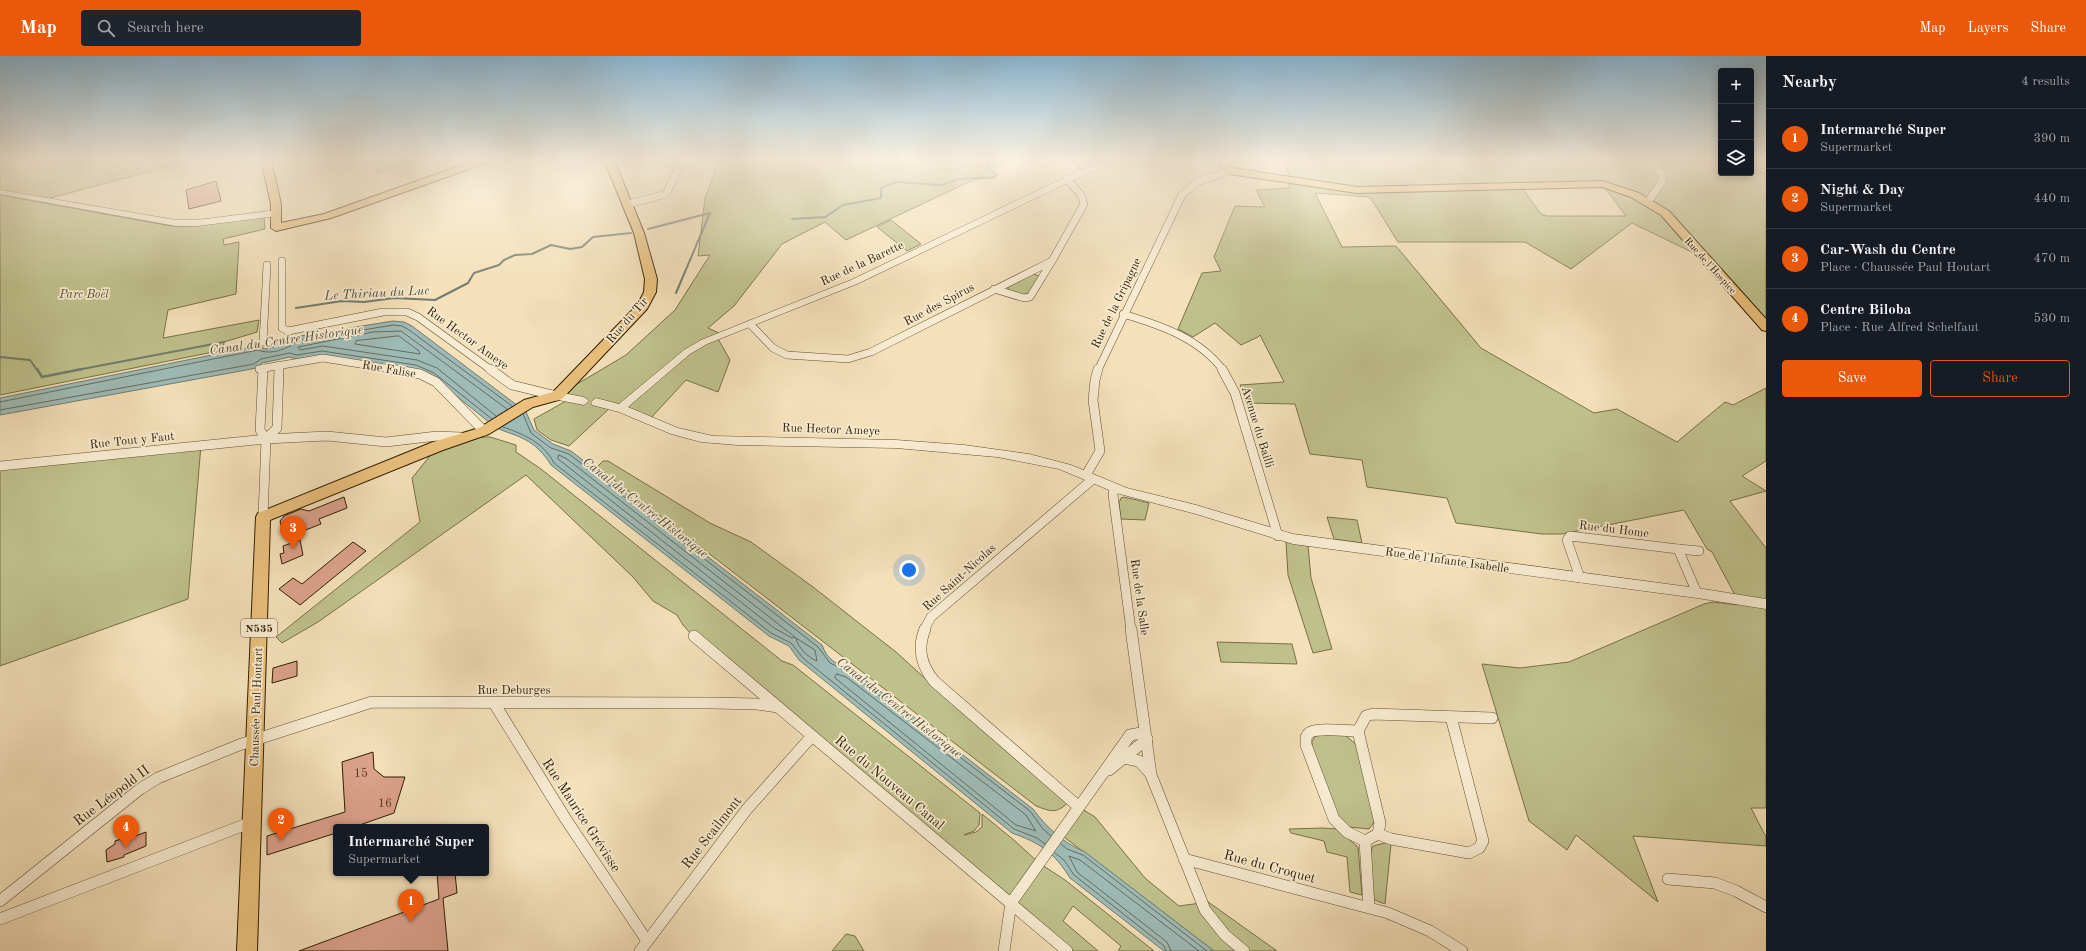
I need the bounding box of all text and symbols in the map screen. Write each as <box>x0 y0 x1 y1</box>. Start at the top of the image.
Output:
search box <box>81 10 361 46</box>
icon: search <box>95 17 117 39</box>
text: Map <box>20 19 57 38</box>
text: Search here <box>127 21 204 36</box>
text: Map <box>1920 21 1946 35</box>
text: Layers <box>1968 21 2009 35</box>
text: Share <box>2031 21 2066 35</box>
map controls <box>1718 68 1754 176</box>
button: + <box>1718 68 1754 104</box>
text: Nearby <box>1782 74 1837 91</box>
text: 4 results <box>2021 75 2070 88</box>
button: − <box>1718 104 1754 140</box>
text: Intermarché Super <box>1820 123 1946 138</box>
text: 1 <box>1791 132 1799 145</box>
text: 390 m <box>2033 132 2070 145</box>
button: layers <box>1718 140 1754 176</box>
text: Supermarket <box>1820 141 1892 154</box>
text: Night & Day <box>1820 183 1905 198</box>
text: 2 <box>1791 192 1799 205</box>
text: 440 m <box>2033 192 2070 205</box>
text: Supermarket <box>1820 201 1892 214</box>
street label: Rue de l'Hospice <box>1683 236 1738 296</box>
street label: Rue de la Barette <box>819 239 906 288</box>
text: Car-Wash du Centre <box>1820 243 1956 258</box>
text: 3 <box>1791 252 1799 265</box>
text: 470 m <box>2033 252 2070 265</box>
street label: Rue de la Gripagne <box>1090 256 1144 351</box>
text: Place · Chaussée Paul Houtart <box>1820 261 1991 274</box>
street label: Rue des Spirus <box>902 281 977 328</box>
water label: Le Thiriau du Luc <box>323 284 431 303</box>
park label: Parc Boël <box>58 288 109 301</box>
street label: Rue du Tir <box>605 295 651 346</box>
text: Centre Biloba <box>1820 303 1911 318</box>
street label: Rue Hector Ameye <box>424 305 511 373</box>
text: 4 <box>1791 312 1799 325</box>
text: 530 m <box>2033 312 2070 325</box>
text: Place · Rue Alfred Schelfaut <box>1820 321 1979 334</box>
water label: Canal du Centre Historique <box>209 323 364 358</box>
street label: Rue Falise <box>361 359 417 381</box>
button: Save <box>1782 360 1922 397</box>
button: Share <box>1930 360 2070 397</box>
street label: Avenue du Bailli <box>1239 385 1275 470</box>
street label: Rue Hector Ameye <box>782 422 881 438</box>
street label: Rue Tout y Faut <box>89 431 175 451</box>
water label: Canal du Centre Historique <box>580 455 710 561</box>
pin: 3 <box>280 516 306 549</box>
street label: Rue du Home <box>1578 520 1650 540</box>
street label: Rue Saint-Nicolas <box>921 542 998 614</box>
street label: Rue de l'Infante Isabelle <box>1384 546 1510 576</box>
street label: Rue de la Salle <box>1128 558 1150 637</box>
your location <box>899 560 919 580</box>
road number: N535 <box>241 619 277 637</box>
street label: Chaussée Paul Houtart <box>249 647 265 767</box>
water label: Canal du Centre Historique <box>834 655 964 761</box>
street label: Rue Deburges <box>477 685 551 697</box>
street label: Rue du Nouveau Canal <box>832 733 947 833</box>
street label: Rue Maurice Grévisse <box>539 756 623 875</box>
street label: Rue Léopold II <box>71 763 152 829</box>
house number: 15 <box>354 767 368 780</box>
street label: Rue Scailmont <box>679 794 744 871</box>
house number: 16 <box>378 798 392 810</box>
pin: 2 <box>268 808 294 841</box>
pin: 4 <box>113 815 139 848</box>
popup <box>333 824 489 876</box>
text: Intermarché Super <box>348 835 474 850</box>
street label: Rue du Croquet <box>1222 848 1317 886</box>
text: Supermarket <box>348 853 420 866</box>
pin: 1 <box>398 889 424 922</box>

